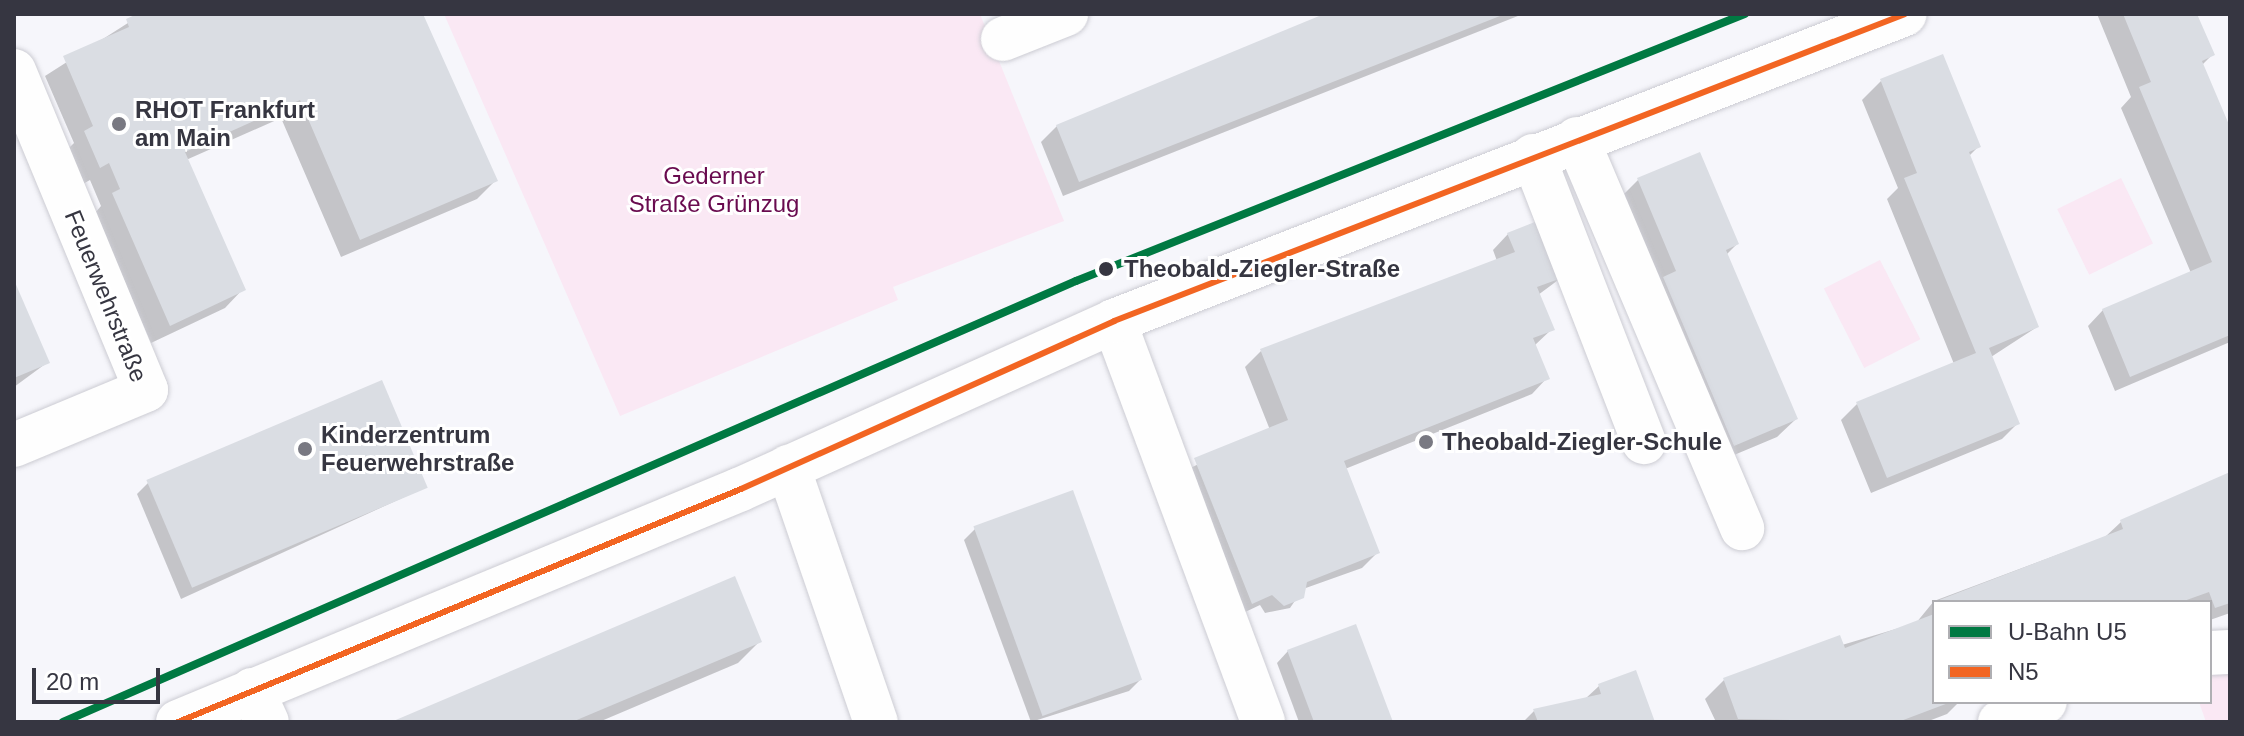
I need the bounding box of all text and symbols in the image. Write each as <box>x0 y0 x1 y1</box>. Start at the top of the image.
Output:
place label: RHOT Frankfurt am Main <box>135 96 315 152</box>
marker: RHOT Frankfurt am Main <box>110 115 128 133</box>
park label: Gederner Straße Grünzug <box>629 162 799 218</box>
street label: Feuerwehrstraße <box>58 206 154 386</box>
place label: Theobald-Ziegler-Straße <box>1124 255 1400 283</box>
marker: Theobald-Ziegler-Straße <box>1095 258 1117 280</box>
place label: Kinderzentrum Feuerwehrstraße <box>321 421 514 477</box>
place label: Theobald-Ziegler-Schule <box>1442 428 1722 456</box>
marker: Theobald-Ziegler-Schule <box>1417 433 1435 451</box>
marker: Kinderzentrum Feuerwehrstraße <box>296 440 314 458</box>
legend <box>1932 600 2212 704</box>
text: U-Bahn U5 <box>2008 618 2127 645</box>
scale bar <box>36 652 164 702</box>
text: N5 <box>2008 658 2039 685</box>
text: 20 m <box>46 668 99 695</box>

